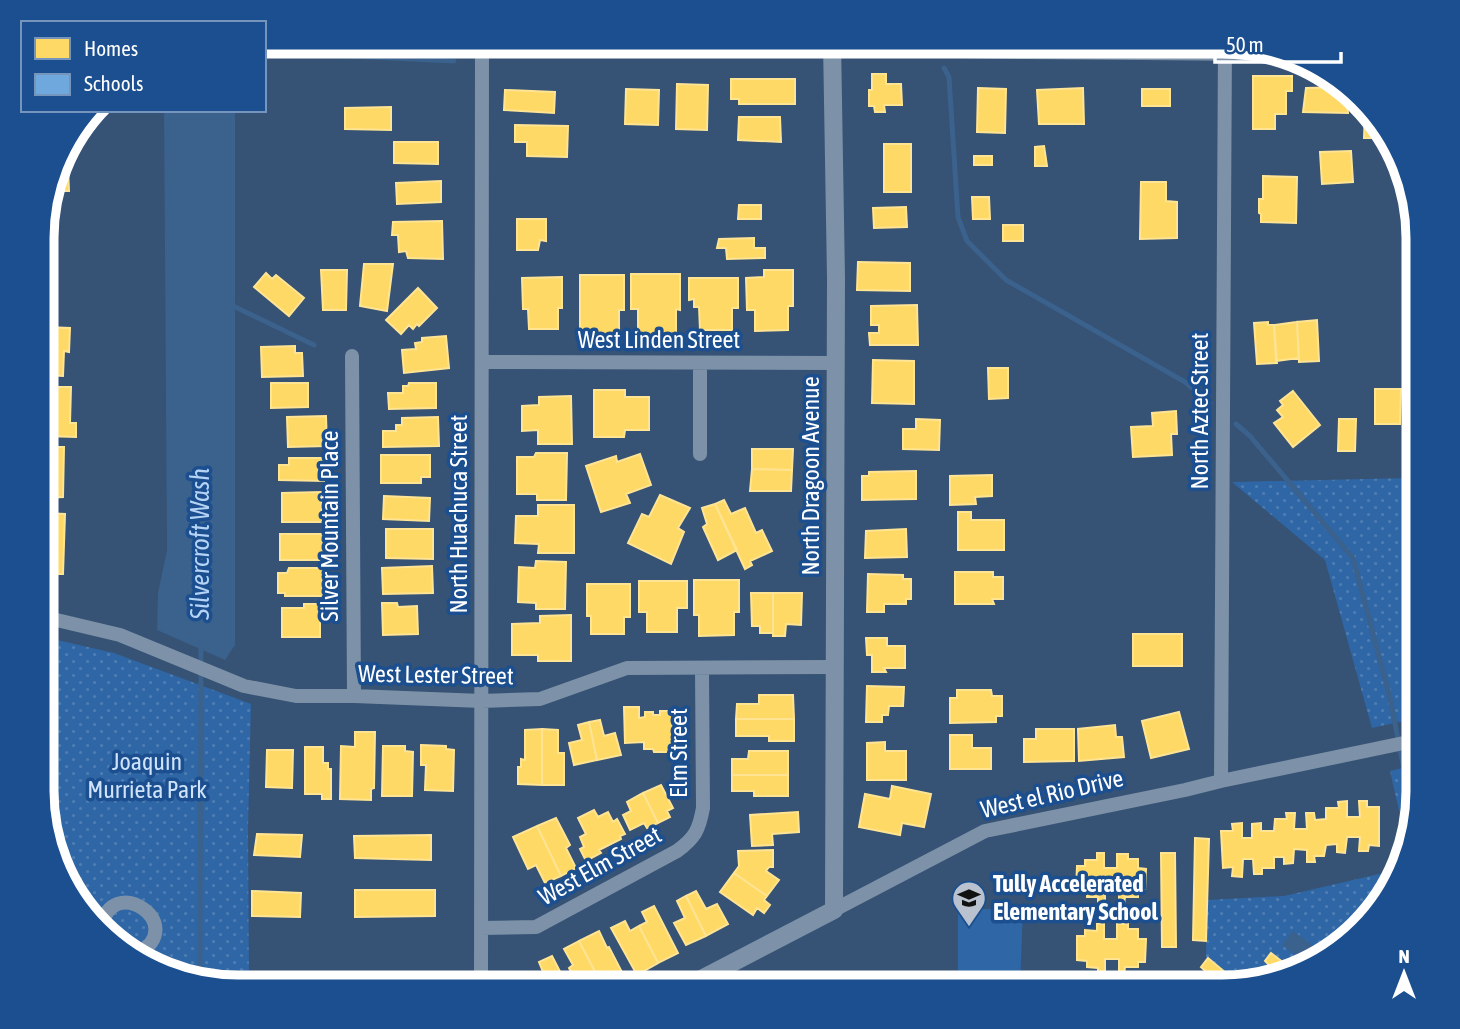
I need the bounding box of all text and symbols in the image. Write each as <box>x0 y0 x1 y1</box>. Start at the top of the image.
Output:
legend <box>21 21 266 112</box>
scale bar <box>1215 21 1341 65</box>
text: 50 m <box>1226 32 1264 56</box>
text: Homes <box>84 36 138 60</box>
text: Schools <box>84 71 144 95</box>
street label: West Linden Street <box>578 326 740 353</box>
street label: North Aztec Street <box>1186 333 1213 489</box>
street label: North Dragoon Avenue <box>797 376 824 576</box>
street label: North Huachuca Street <box>445 414 472 613</box>
street label: Silver Mountain Place <box>316 431 343 621</box>
water label: Silvercroft Wash <box>185 468 215 621</box>
street label: West Lester Street <box>358 660 514 689</box>
street label: Elm Street <box>665 708 692 798</box>
park label: Joaquin Murrieta Park <box>87 748 207 803</box>
street label: West el Rio Drive <box>978 764 1126 823</box>
street label: West Elm Street <box>534 821 666 910</box>
place label: Tully Accelerated Elementary School <box>993 870 1159 925</box>
school or university icon: Tully Accelerated Elementary School <box>950 879 988 928</box>
north arrow <box>1369 938 1439 1008</box>
text: N <box>1398 945 1410 967</box>

